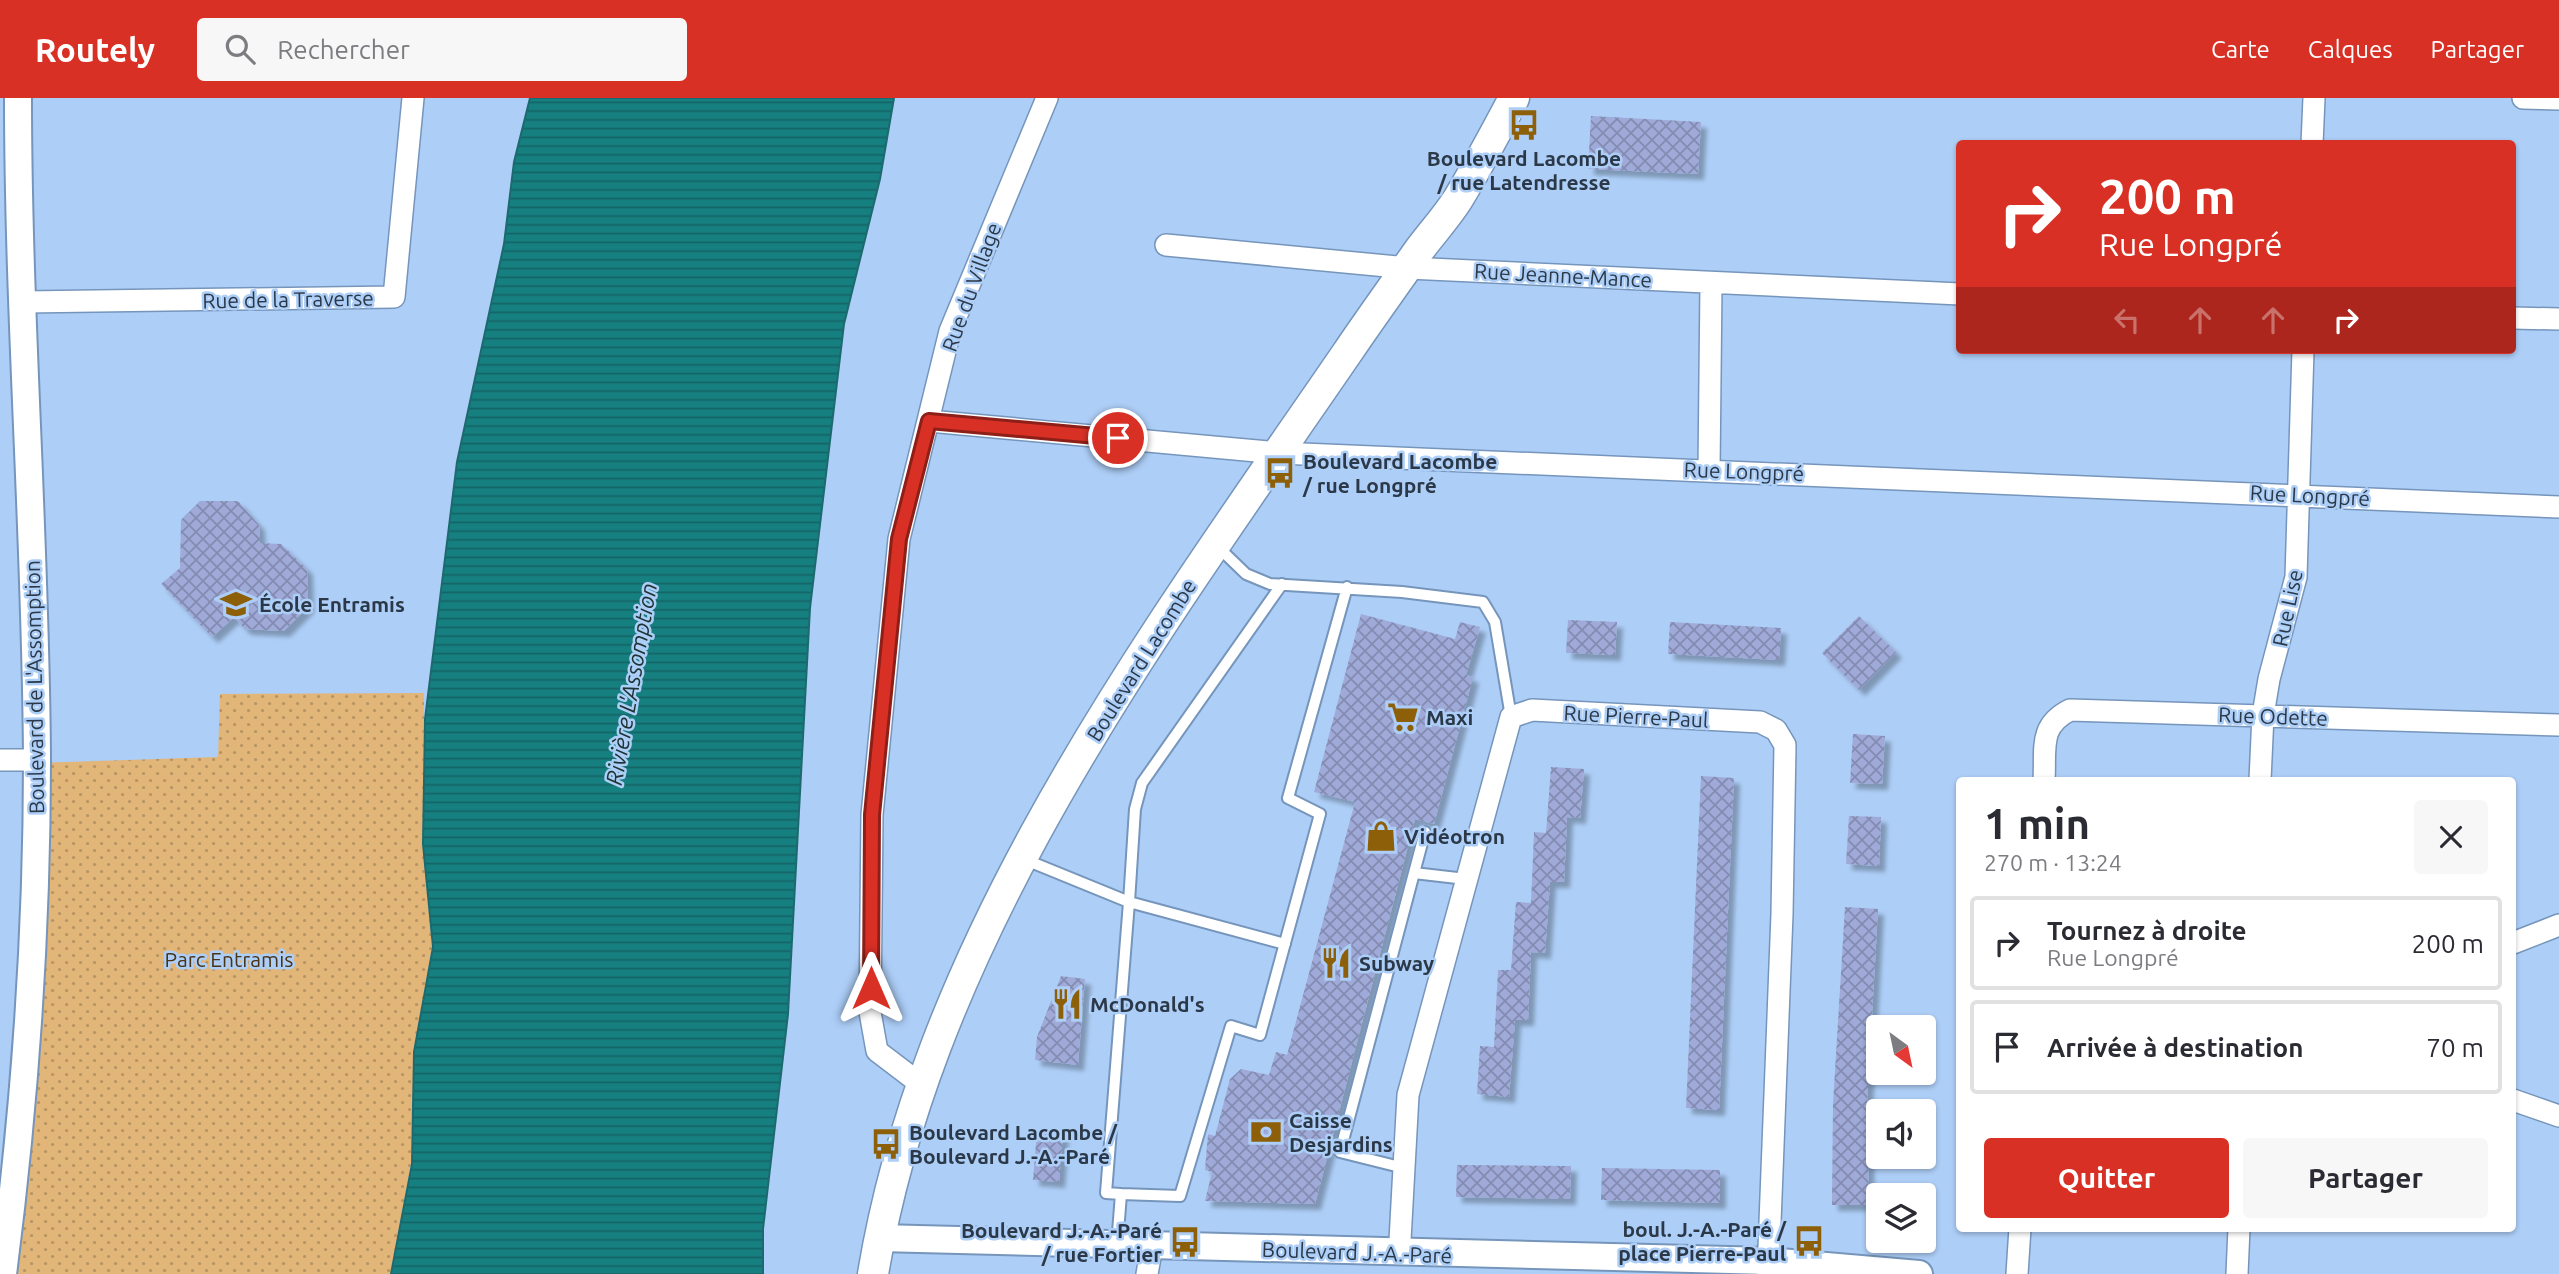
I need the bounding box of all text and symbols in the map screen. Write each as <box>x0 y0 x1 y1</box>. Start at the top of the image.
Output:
search box <box>197 18 687 81</box>
icon: search <box>221 30 259 68</box>
text: Routely <box>35 31 155 68</box>
text: Rechercher <box>277 35 410 64</box>
text: Carte <box>2211 36 2270 63</box>
text: Calques <box>2308 36 2393 63</box>
text: Partager <box>2431 36 2524 63</box>
bus stop icon: Boulevard Lacombe / rue Latendresse <box>1507 108 1541 142</box>
place label: Boulevard Lacombe / rue Latendresse <box>1427 146 1621 194</box>
icon: right <box>1984 168 2075 259</box>
text: 200 m <box>2099 168 2236 223</box>
street label: Rue du Village <box>937 219 1005 355</box>
text: Rue Longpré <box>2099 226 2282 262</box>
street label: Rue Jeanne-Mance <box>1473 258 1653 292</box>
street label: Rue de la Traverse <box>202 286 374 312</box>
icon: left <box>2108 301 2146 339</box>
icon: ahead <box>2181 301 2219 339</box>
icon: ahead <box>2254 301 2292 339</box>
icon: right <box>2327 301 2365 339</box>
pin <box>1088 408 1148 468</box>
icon: arrive <box>1099 419 1137 457</box>
place label: Boulevard Lacombe / rue Longpré <box>1302 449 1497 497</box>
bus stop icon: Boulevard Lacombe / rue Longpré <box>1263 456 1297 490</box>
street label: Rue Longpré <box>1683 457 1805 485</box>
street label: Rue Longpré <box>2249 480 2371 510</box>
street label: Boulevard de L'Assomption <box>20 560 48 814</box>
street label: Rue Lise <box>2267 567 2307 649</box>
street label: Boulevard Lacombe <box>1081 575 1201 745</box>
water label: Rivière L'Assomption <box>601 581 661 787</box>
school or university icon: École Entramis <box>219 587 253 621</box>
place label: École Entramis <box>259 592 405 616</box>
supermarket icon: Maxi <box>1386 700 1420 734</box>
street label: Rue Pierre-Paul <box>1563 700 1709 732</box>
street label: Rue Odette <box>2218 702 2328 730</box>
place label: Maxi <box>1426 705 1473 729</box>
text: 1 min <box>1984 800 2090 847</box>
button: close <box>2414 800 2488 874</box>
shop icon: Vidéotron <box>1364 819 1398 853</box>
place label: Vidéotron <box>1404 824 1505 848</box>
text: 270 m · 13:24 <box>1984 850 2122 875</box>
text: Tournez à droite <box>2047 916 2246 945</box>
icon: right <box>1988 924 2026 962</box>
text: 200 m <box>2412 929 2484 958</box>
text: Rue Longpré <box>2047 945 2179 970</box>
restaurant icon: Subway <box>1319 946 1353 980</box>
park label: Parc Entramis <box>165 947 293 971</box>
position arrow <box>834 951 908 1025</box>
place label: Subway <box>1359 951 1434 975</box>
restaurant icon: McDonald's <box>1050 987 1084 1021</box>
place label: McDonald's <box>1090 992 1205 1016</box>
north arrow <box>1866 1015 1936 1085</box>
map controls <box>1866 1015 1936 1253</box>
icon: arrive <box>1988 1028 2026 1066</box>
text: Arrivée à destination <box>2047 1033 2303 1062</box>
text: 70 m <box>2426 1033 2484 1062</box>
button: sound <box>1866 1099 1936 1169</box>
place label: Caisse Desjardins <box>1289 1108 1393 1156</box>
bank icon: Caisse Desjardins <box>1249 1115 1283 1149</box>
place label: Boulevard Lacombe / Boulevard J.-A.-Paré <box>909 1120 1118 1168</box>
bus stop icon: Boulevard Lacombe / Boulevard J.-A.-Paré <box>869 1127 903 1161</box>
button: Quitter <box>1984 1138 2229 1218</box>
button: Partager <box>2243 1138 2488 1218</box>
button: layers <box>1866 1183 1936 1253</box>
place label: boul. J.-A.-Paré / place Pierre-Paul <box>1618 1217 1787 1265</box>
place label: Boulevard J.-A.-Paré / rue Fortier <box>961 1218 1162 1266</box>
bus stop icon: boul. J.-A.-Paré / place Pierre-Paul <box>1792 1224 1826 1258</box>
bus stop icon: Boulevard J.-A.-Paré / rue Fortier <box>1168 1225 1202 1259</box>
street label: Boulevard J.-A.-Paré <box>1261 1237 1453 1267</box>

